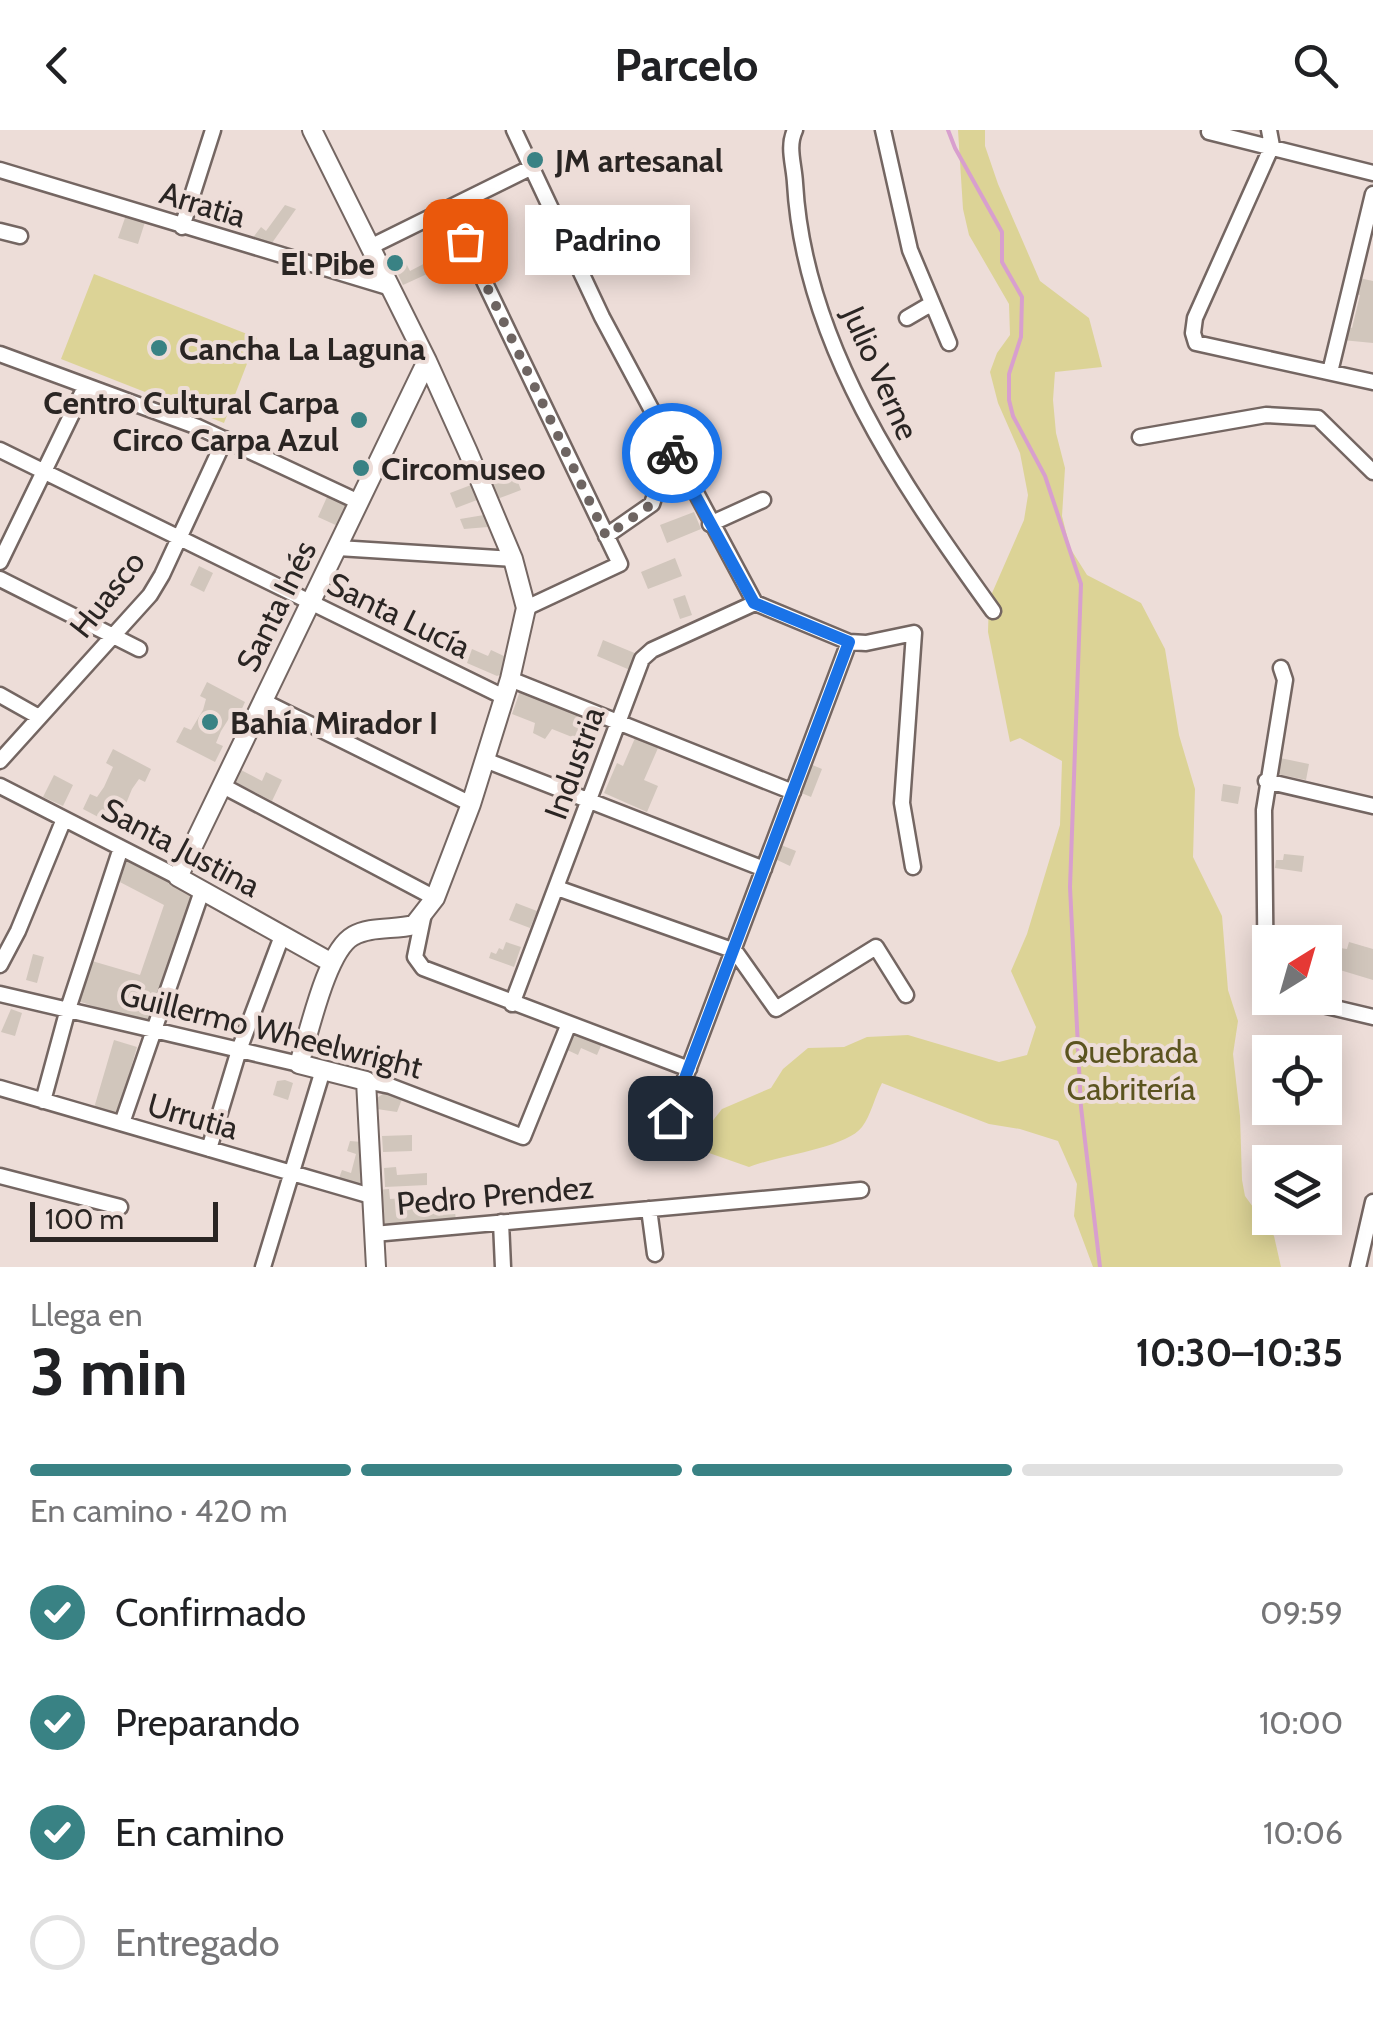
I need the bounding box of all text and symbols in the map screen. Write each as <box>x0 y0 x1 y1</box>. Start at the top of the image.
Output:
icon: back <box>30 38 85 93</box>
text: Parcelo <box>615 38 758 92</box>
icon: search <box>1288 38 1343 93</box>
place label: JM artesanal <box>554 141 723 180</box>
marker: JM artesanal <box>524 149 546 171</box>
street label: Arratia <box>155 173 251 236</box>
pin <box>423 199 508 284</box>
callout: Padrino <box>525 206 690 276</box>
icon: bag <box>438 214 493 269</box>
text: Padrino <box>554 220 661 259</box>
place label: El Pibe <box>280 244 375 283</box>
marker: El Pibe <box>384 252 406 274</box>
street label: Julio Verne <box>834 299 928 446</box>
place label: Cancha La Laguna <box>179 329 426 368</box>
marker: Cancha La Laguna <box>148 337 170 359</box>
place label: Centro Cultural Carpa Circo Carpa Azul <box>43 383 339 459</box>
courier <box>622 403 722 503</box>
marker: Centro Cultural Carpa Circo Carpa Azul <box>348 409 370 431</box>
icon: bike <box>645 426 700 481</box>
place label: Circomuseo <box>381 449 545 488</box>
marker: Circomuseo <box>350 457 372 479</box>
street label: Santa Inés <box>228 534 324 678</box>
street label: Huasco <box>61 543 153 645</box>
street label: Santa Lucía <box>321 564 477 667</box>
street label: Industria <box>536 701 612 824</box>
place label: Bahía Mirador I <box>230 703 438 742</box>
marker: Bahía Mirador I <box>199 711 221 733</box>
street label: Santa Justina <box>95 789 267 905</box>
north arrow <box>1252 925 1342 1015</box>
map controls <box>1252 925 1342 1235</box>
street label: Guillermo Wheelwright <box>115 973 427 1087</box>
park label: Quebrada Cabritería <box>1064 1032 1199 1108</box>
button: locate <box>1252 1035 1342 1125</box>
pin <box>628 1076 713 1161</box>
street label: Urrutia <box>143 1084 243 1148</box>
icon: home <box>643 1091 698 1146</box>
button: layers <box>1252 1145 1342 1235</box>
street label: Pedro Prendez <box>395 1167 595 1223</box>
scale bar <box>30 1197 218 1242</box>
text: 100 m <box>45 1202 124 1236</box>
text: Llega en <box>30 1295 143 1334</box>
text: 10:30–10:35 <box>1136 1329 1343 1376</box>
text: 3 min <box>30 1332 188 1411</box>
text: En camino · 420 m <box>30 1491 288 1530</box>
icon: check <box>30 1585 85 1640</box>
text: Confirmado <box>115 1589 306 1636</box>
text: 09:59 <box>1260 1593 1343 1632</box>
icon: check <box>30 1695 85 1750</box>
text: Preparando <box>115 1699 300 1746</box>
text: 10:00 <box>1259 1703 1343 1742</box>
icon: check <box>30 1805 85 1860</box>
text: En camino <box>115 1809 285 1856</box>
text: 10:06 <box>1263 1813 1343 1852</box>
text: Entregado <box>115 1919 280 1966</box>

